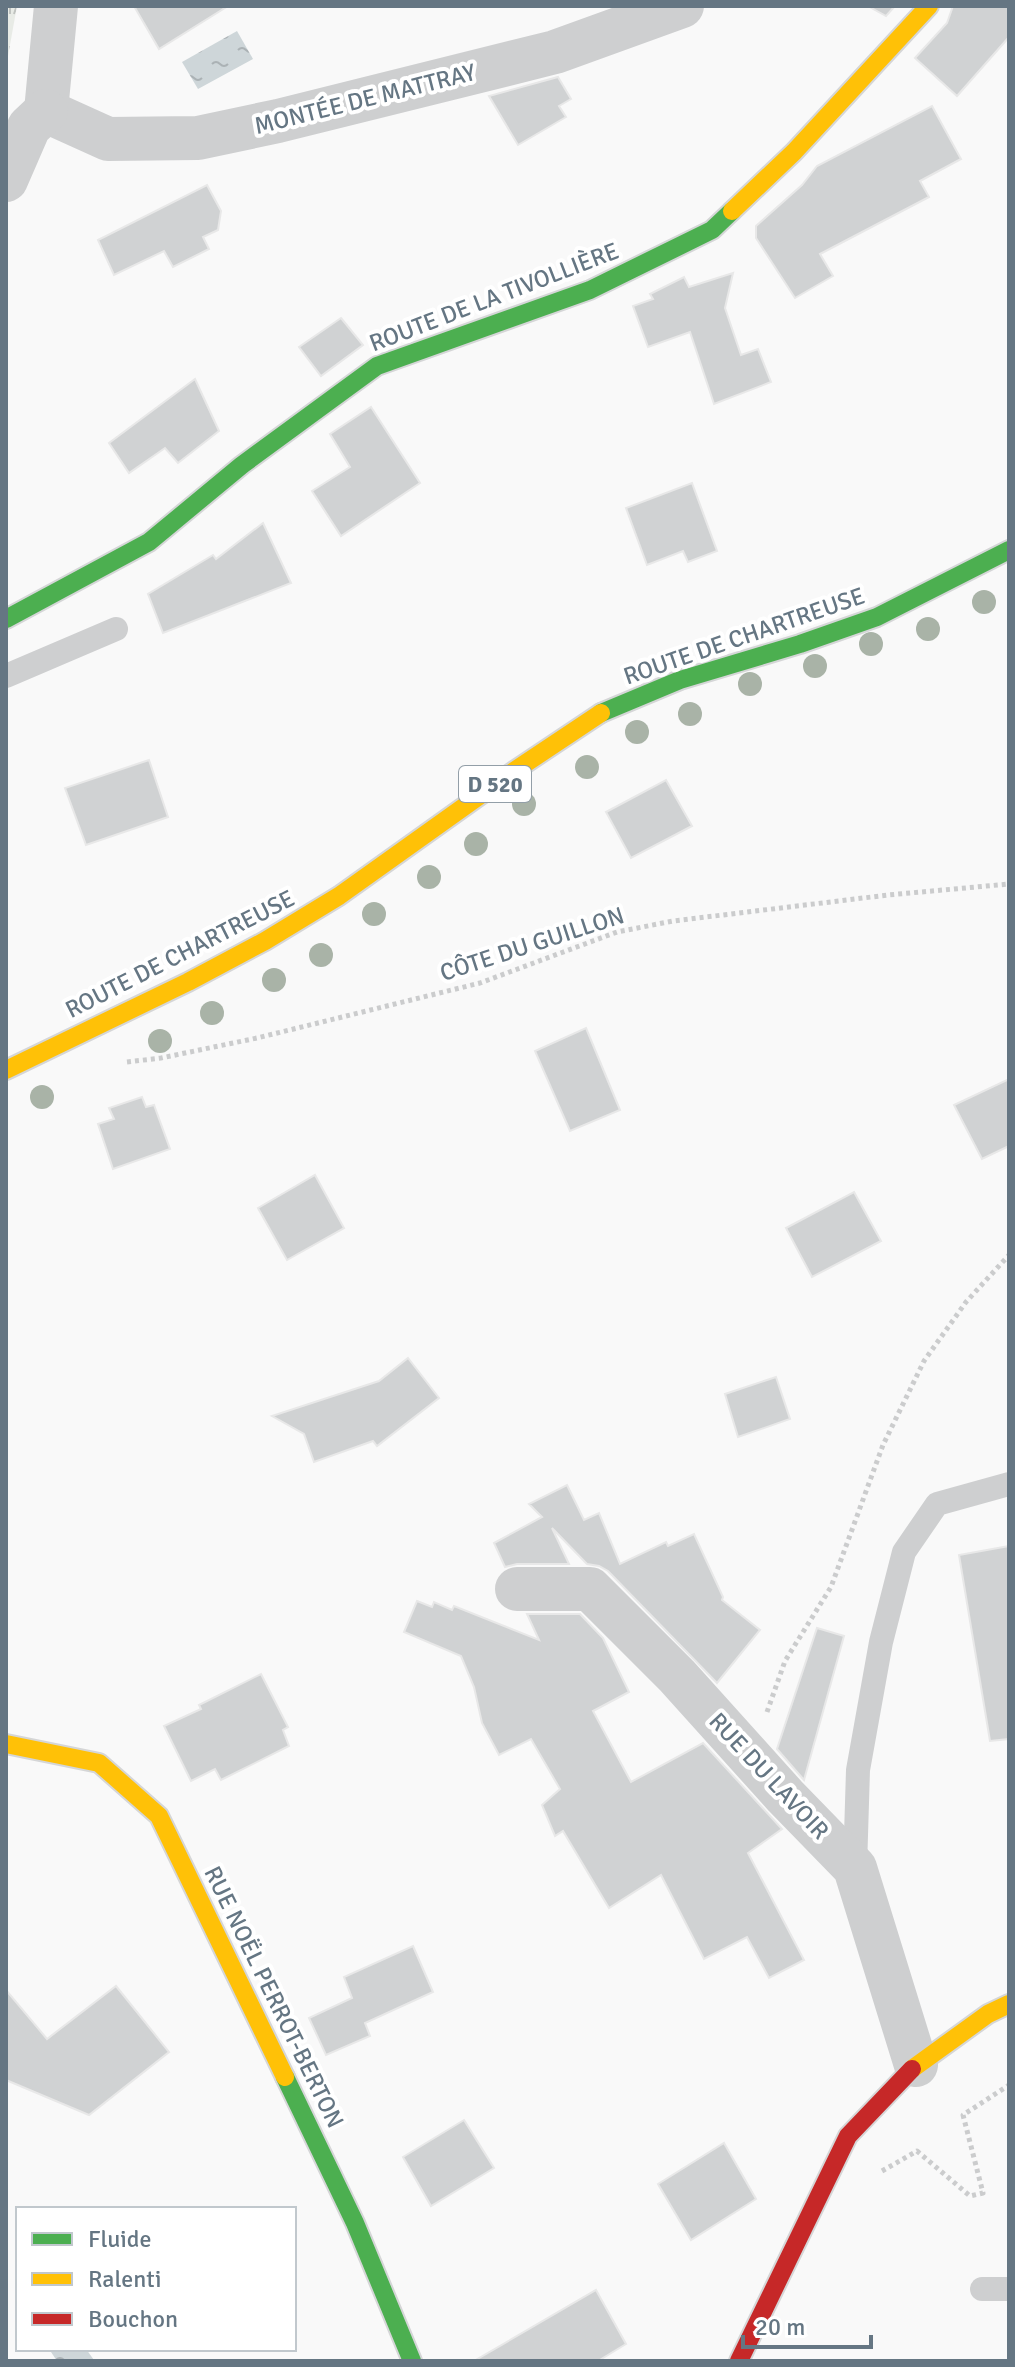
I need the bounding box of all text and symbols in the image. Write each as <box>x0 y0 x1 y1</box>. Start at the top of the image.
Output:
street label: MONTÉE DE MATTRAY <box>251 57 479 141</box>
street label: ROUTE DE LA TIVOLLIÈRE <box>365 236 623 358</box>
street label: ROUTE DE CHARTREUSE <box>619 581 869 691</box>
road number: D 520 <box>459 766 531 802</box>
street label: ROUTE DE CHARTREUSE <box>60 883 300 1025</box>
street label: CÔTE DU GUILLON <box>436 900 628 988</box>
street label: RUE DU LAVOIR <box>703 1706 835 1846</box>
street label: RUE NOËL PERROT-BERTON <box>198 1861 350 2133</box>
legend <box>16 2207 296 2351</box>
text: Fluide <box>88 2224 152 2254</box>
text: Ralenti <box>88 2264 161 2294</box>
scale bar <box>743 2299 871 2349</box>
text: Bouchon <box>88 2304 178 2334</box>
text: 20 m <box>755 2312 805 2342</box>

